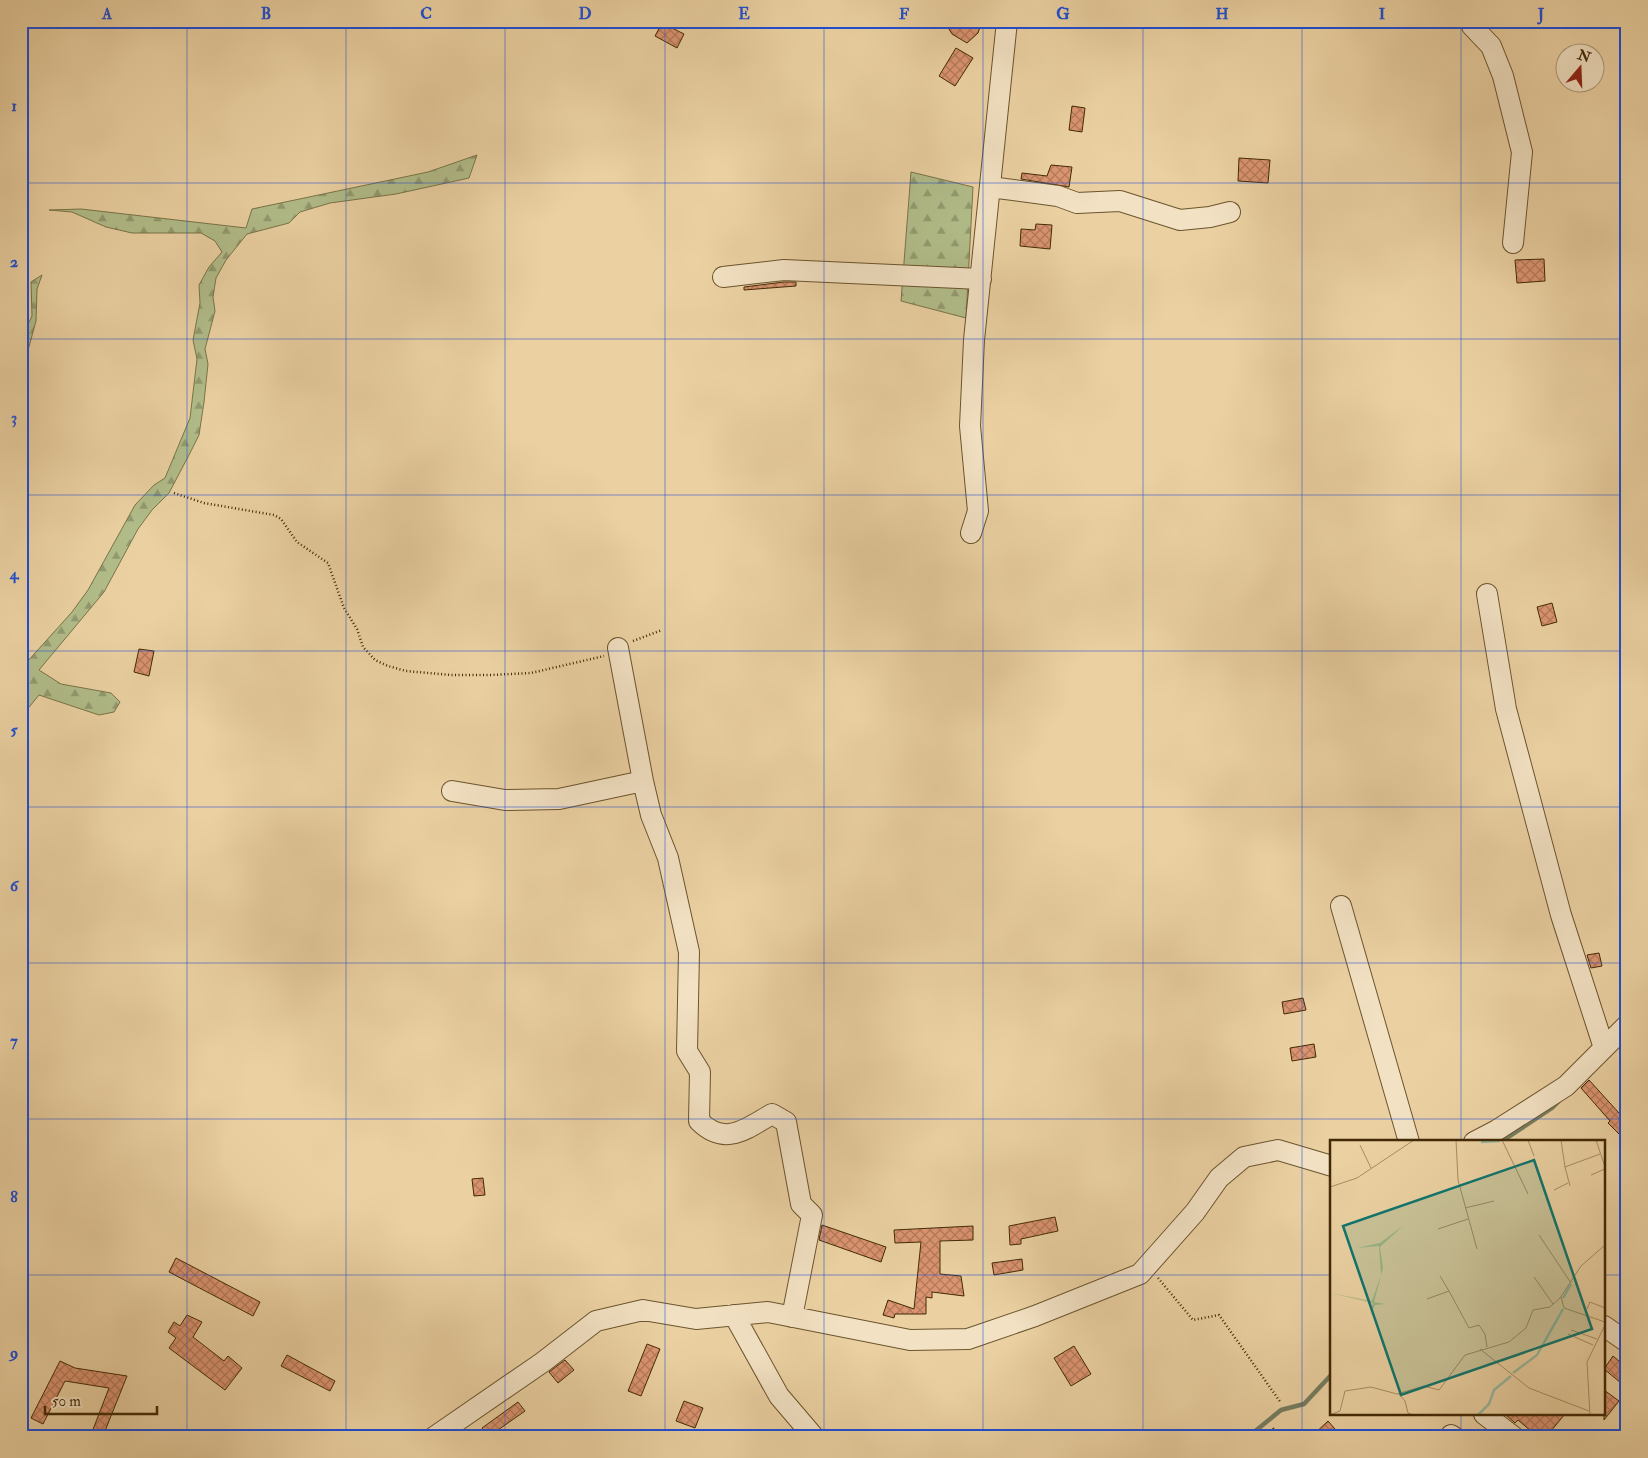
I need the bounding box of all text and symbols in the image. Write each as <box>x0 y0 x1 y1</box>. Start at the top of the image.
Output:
text: A <box>101 4 113 24</box>
text: B <box>261 4 271 24</box>
text: C <box>420 4 432 24</box>
text: D <box>578 4 592 24</box>
text: E <box>738 4 750 24</box>
text: F <box>899 4 909 24</box>
text: G <box>1056 4 1070 24</box>
text: H <box>1215 4 1229 24</box>
text: I <box>1379 4 1386 24</box>
text: J <box>1537 4 1545 25</box>
north arrow <box>1556 42 1606 92</box>
text: N <box>1574 46 1593 66</box>
text: 1 <box>11 96 17 116</box>
text: 2 <box>10 252 18 272</box>
text: 3 <box>11 408 17 428</box>
text: 4 <box>9 564 20 584</box>
text: 5 <box>10 720 18 740</box>
text: 6 <box>10 876 20 896</box>
text: 7 <box>10 1031 18 1051</box>
inset map <box>1330 1140 1606 1416</box>
text: 8 <box>10 1187 18 1207</box>
text: 9 <box>8 1343 18 1363</box>
scale bar <box>45 1383 158 1415</box>
text: 50 m <box>52 1392 81 1411</box>

